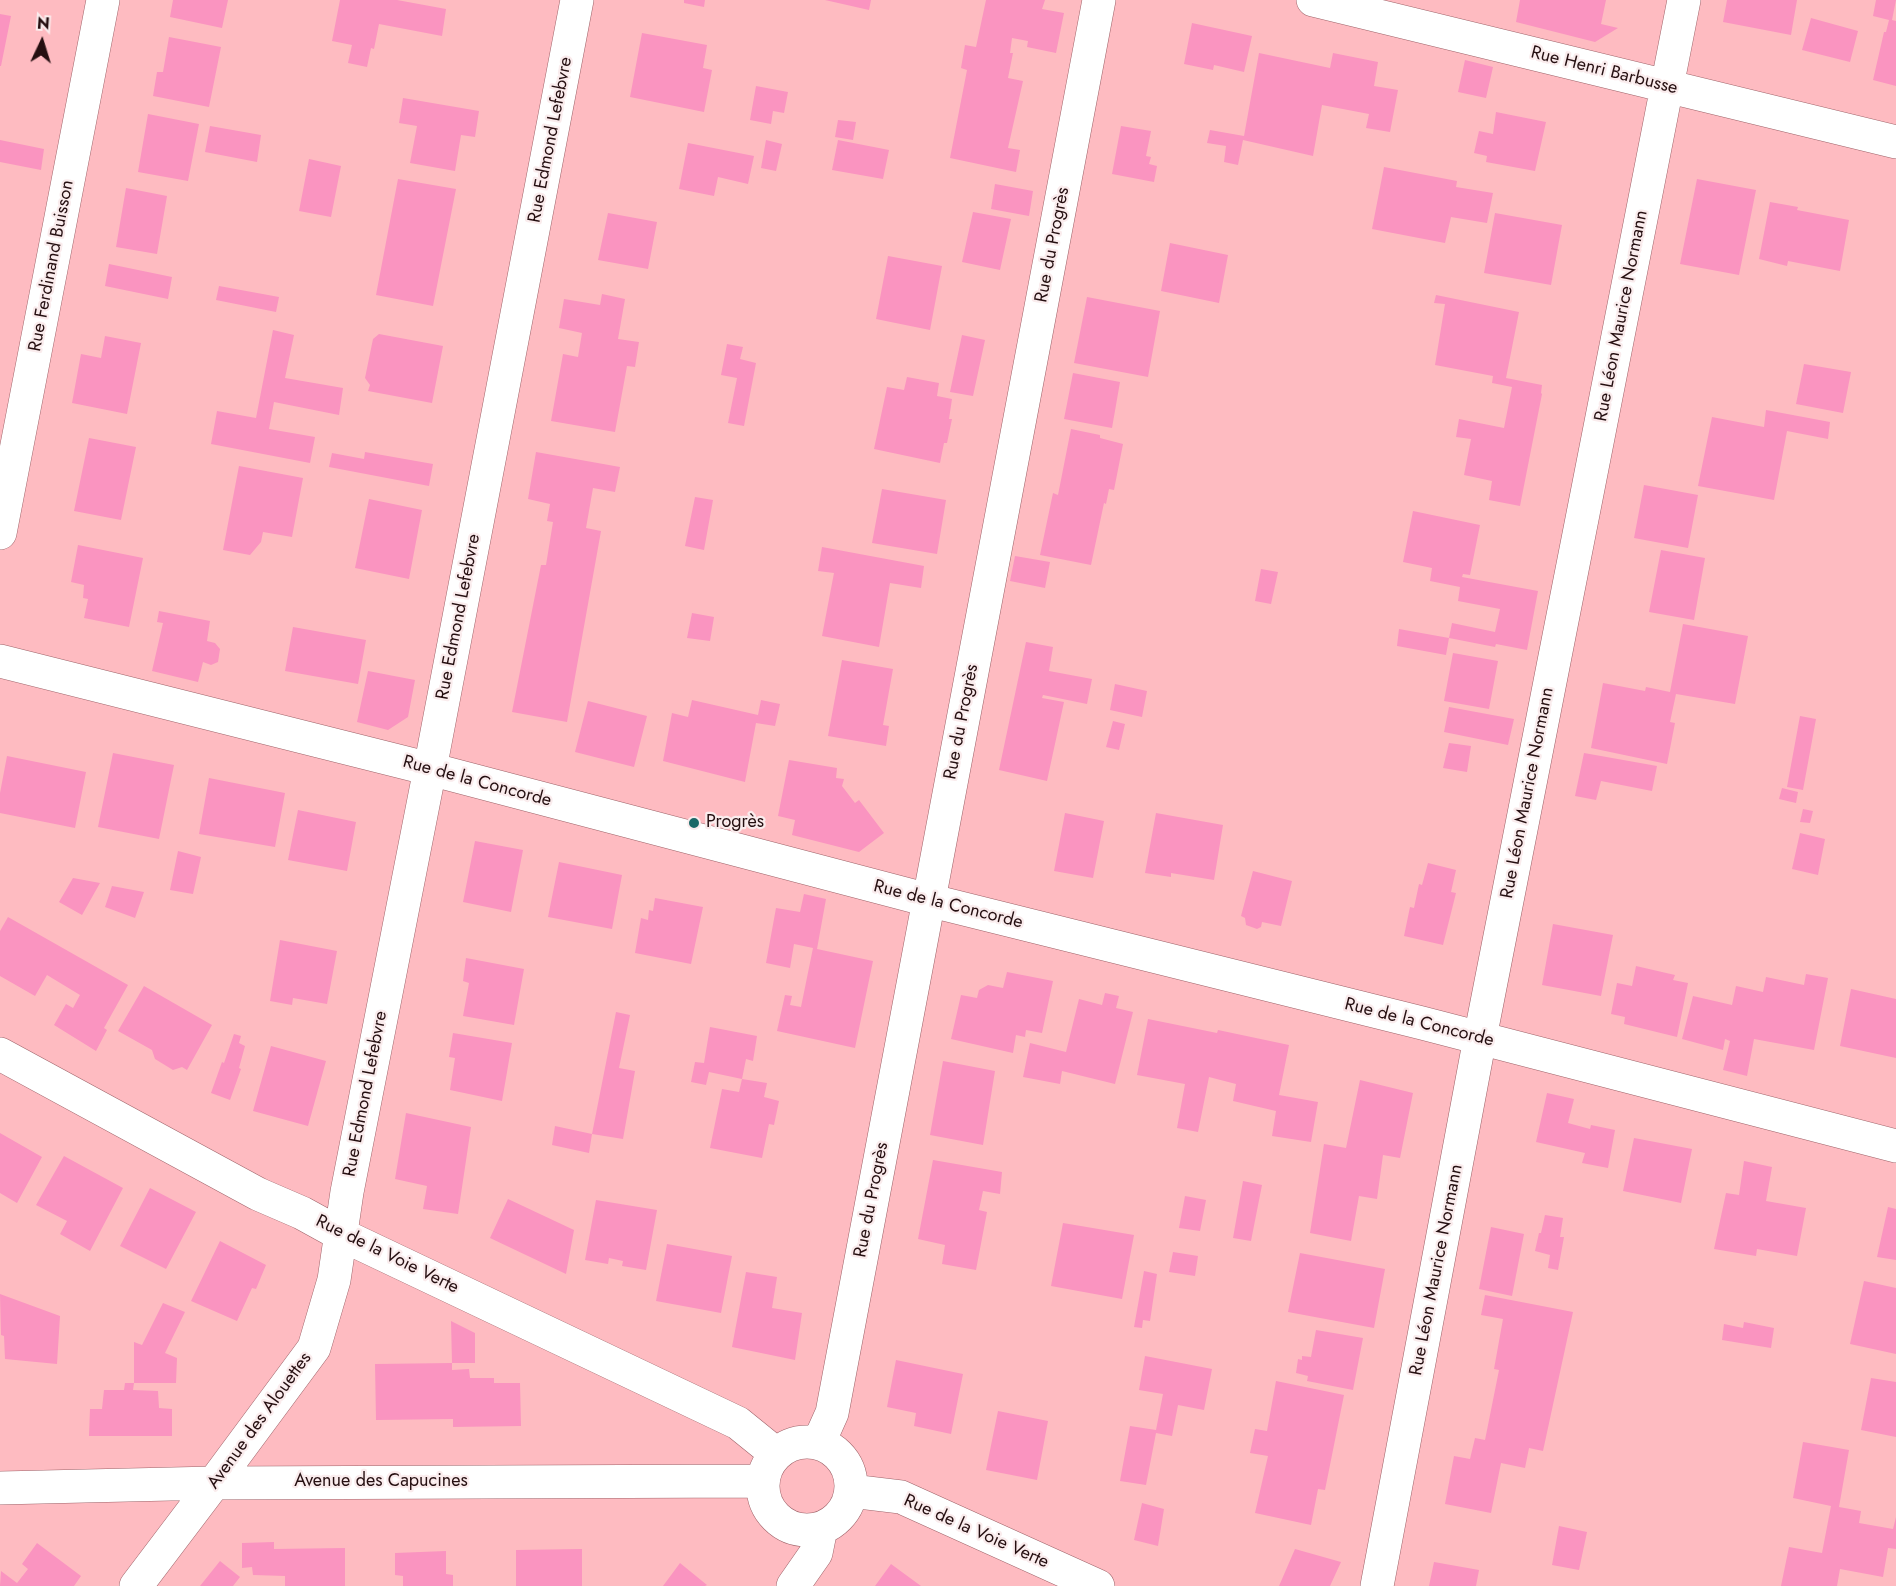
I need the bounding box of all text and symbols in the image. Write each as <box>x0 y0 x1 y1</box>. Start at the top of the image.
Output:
north arrow <box>12 12 72 72</box>
text: N <box>36 12 50 35</box>
street label: Rue Henri Barbusse <box>1528 42 1680 100</box>
street label: Rue Edmond Lefebvre <box>524 55 578 225</box>
street label: Rue Ferdinand Buisson <box>25 178 79 354</box>
street label: Rue du Progrès <box>1031 185 1075 305</box>
street label: Rue Léon Maurice Normann <box>1591 209 1653 423</box>
street label: Rue Edmond Lefebvre <box>432 532 486 702</box>
street label: Rue du Progrès <box>940 662 984 782</box>
street label: Rue Léon Maurice Normann <box>1497 686 1559 900</box>
street label: Rue de la Concorde <box>400 752 554 812</box>
place label: Progrès <box>706 812 764 834</box>
marker: Progrès <box>687 816 701 830</box>
street label: Rue de la Concorde <box>871 876 1025 934</box>
street label: Rue de la Concorde <box>1342 994 1496 1052</box>
street label: Rue Edmond Lefebvre <box>339 1009 393 1179</box>
street label: Rue du Progrès <box>850 1140 894 1260</box>
street label: Rue Léon Maurice Normann <box>1406 1163 1468 1377</box>
street label: Rue de la Voie Verte <box>312 1211 462 1299</box>
street label: Avenue des Alouettes <box>203 1349 317 1493</box>
street label: Avenue des Capucines <box>294 1471 468 1493</box>
street label: Rue de la Voie Verte <box>900 1490 1052 1574</box>

